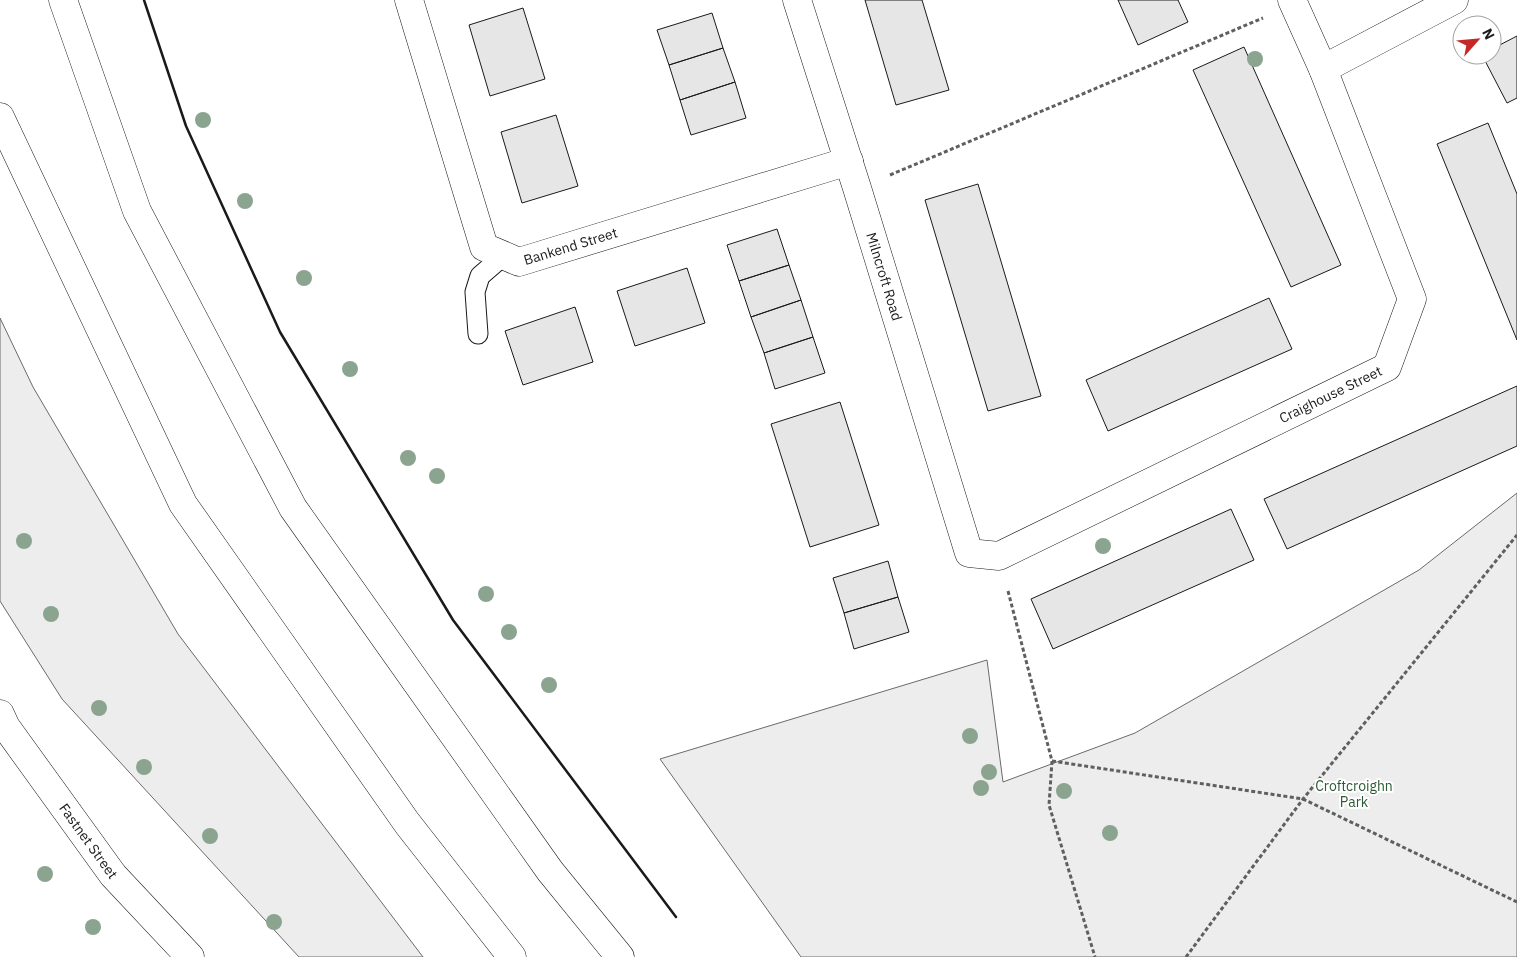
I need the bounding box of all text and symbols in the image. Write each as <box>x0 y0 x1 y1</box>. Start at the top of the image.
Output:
north arrow <box>1452 15 1502 65</box>
text: N <box>1478 25 1499 43</box>
street label: Bankend Street <box>521 223 620 269</box>
street label: Milncroft Road <box>862 230 906 323</box>
street label: Craighouse Street <box>1276 362 1385 427</box>
park label: Croftcroighn Park <box>1315 777 1393 811</box>
street label: Fastnet Street <box>55 800 122 882</box>

